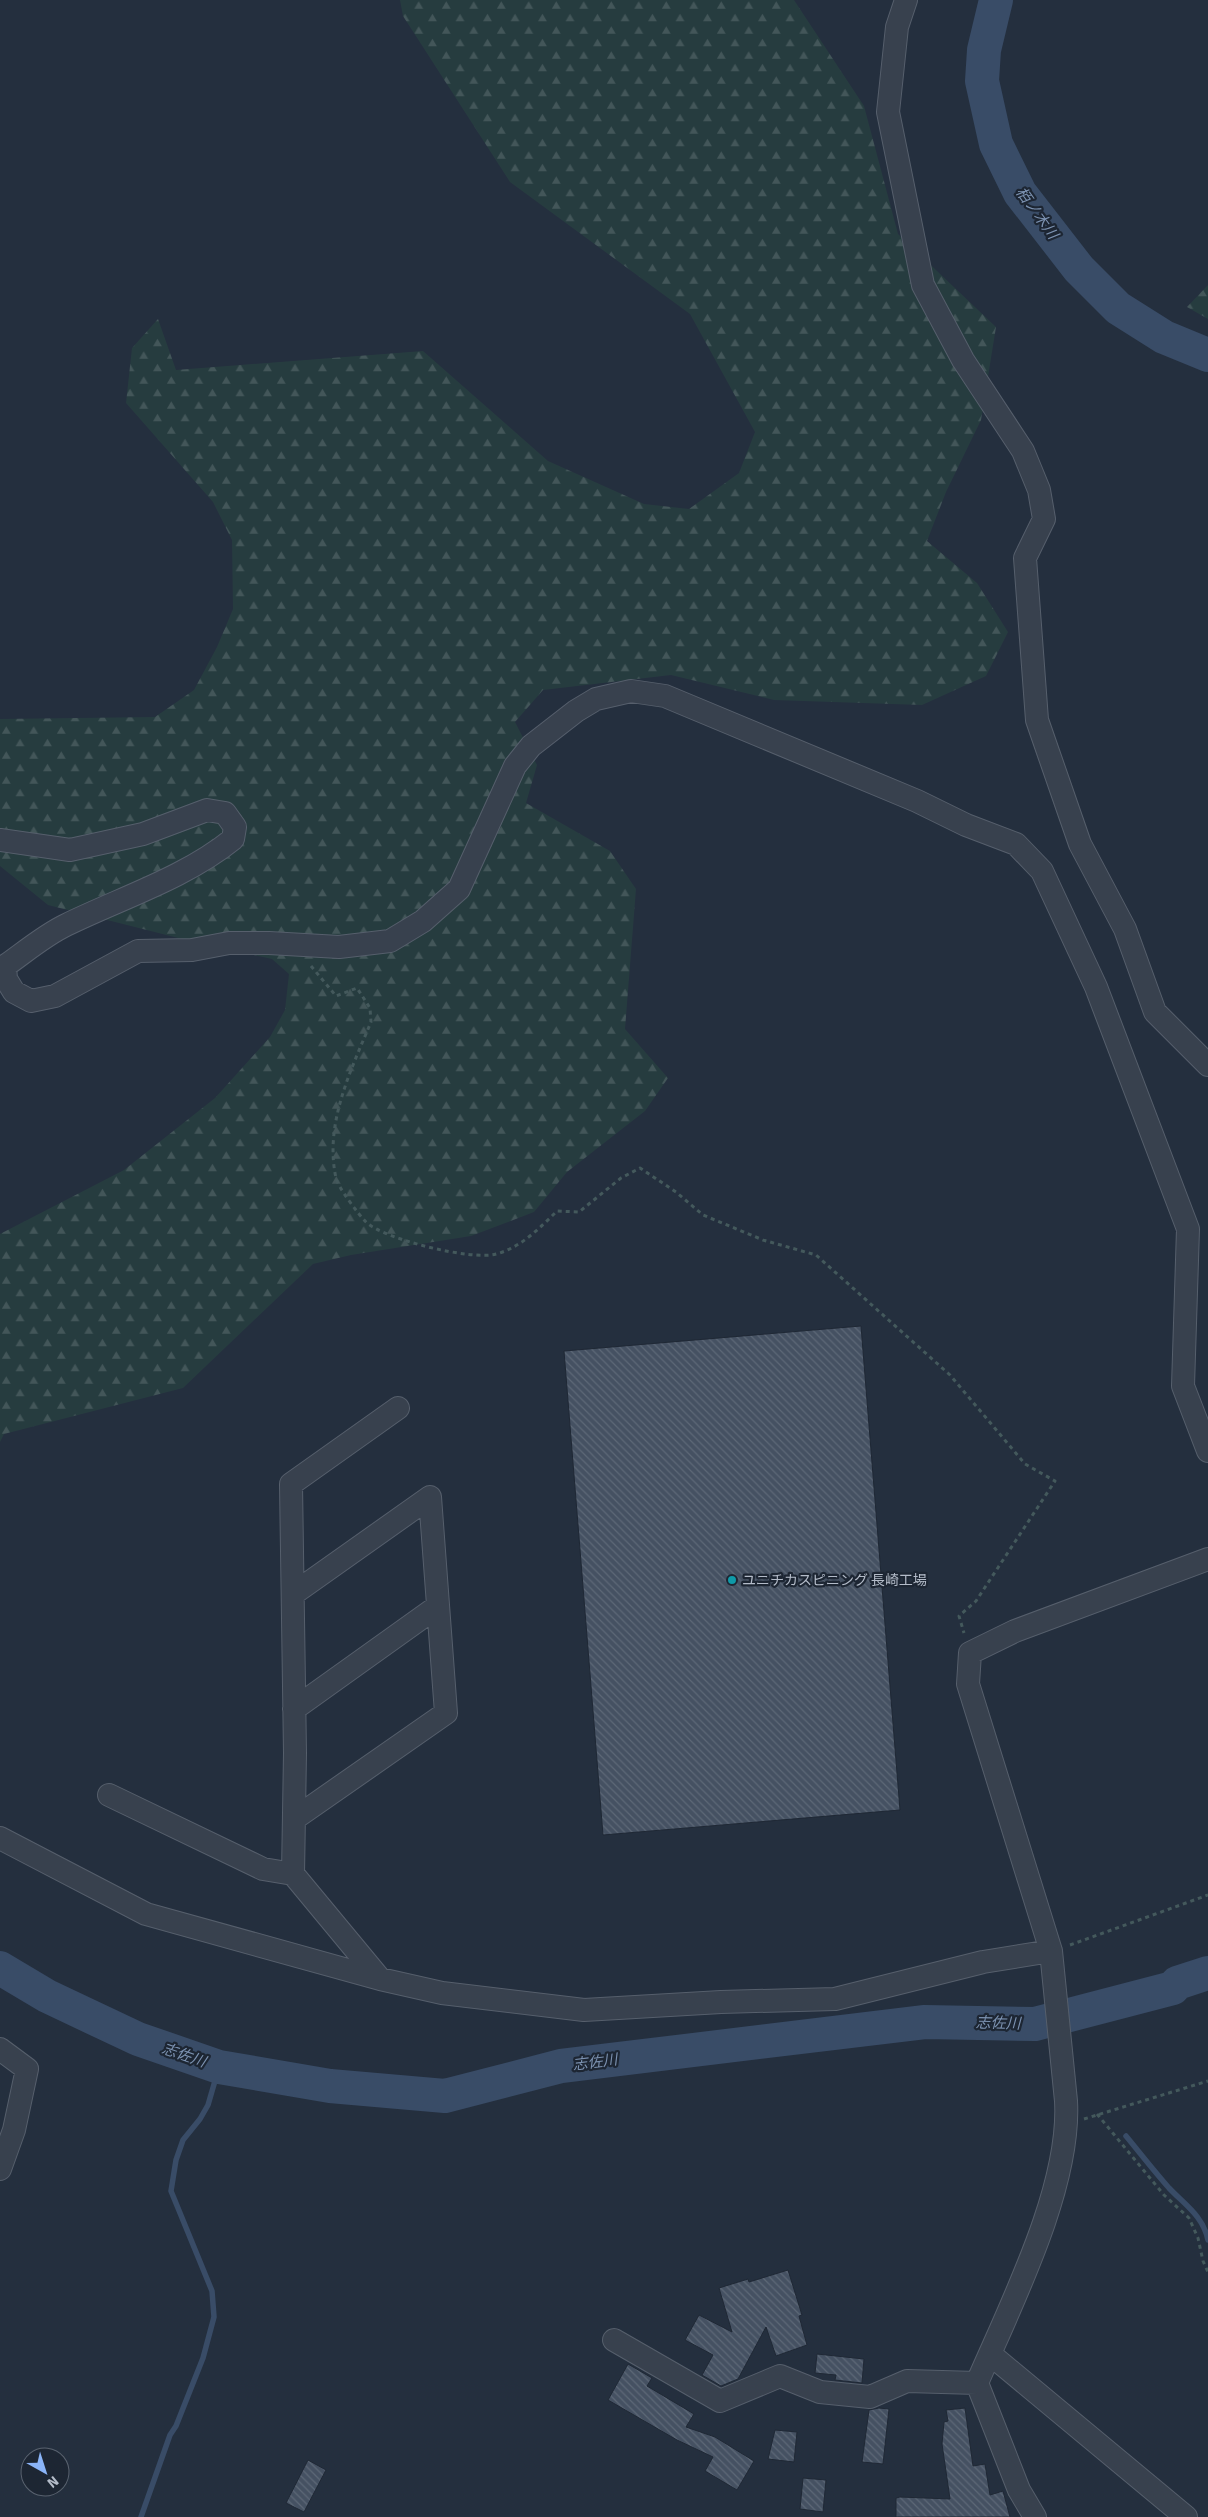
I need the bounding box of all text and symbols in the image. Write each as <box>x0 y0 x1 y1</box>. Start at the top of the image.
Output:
water label: 栢ノ木川 <box>1012 183 1063 244</box>
place label: ユニチカスピニング 長崎工場 <box>742 1572 927 1589</box>
marker: ユニチカスピニング 長崎工場 <box>726 1574 738 1586</box>
water label: 志佐川 <box>975 2014 1023 2032</box>
water label: 志佐川 <box>160 2039 210 2071</box>
water label: 志佐川 <box>572 2050 620 2074</box>
north arrow <box>20 2447 70 2497</box>
text: N <box>44 2472 62 2491</box>

